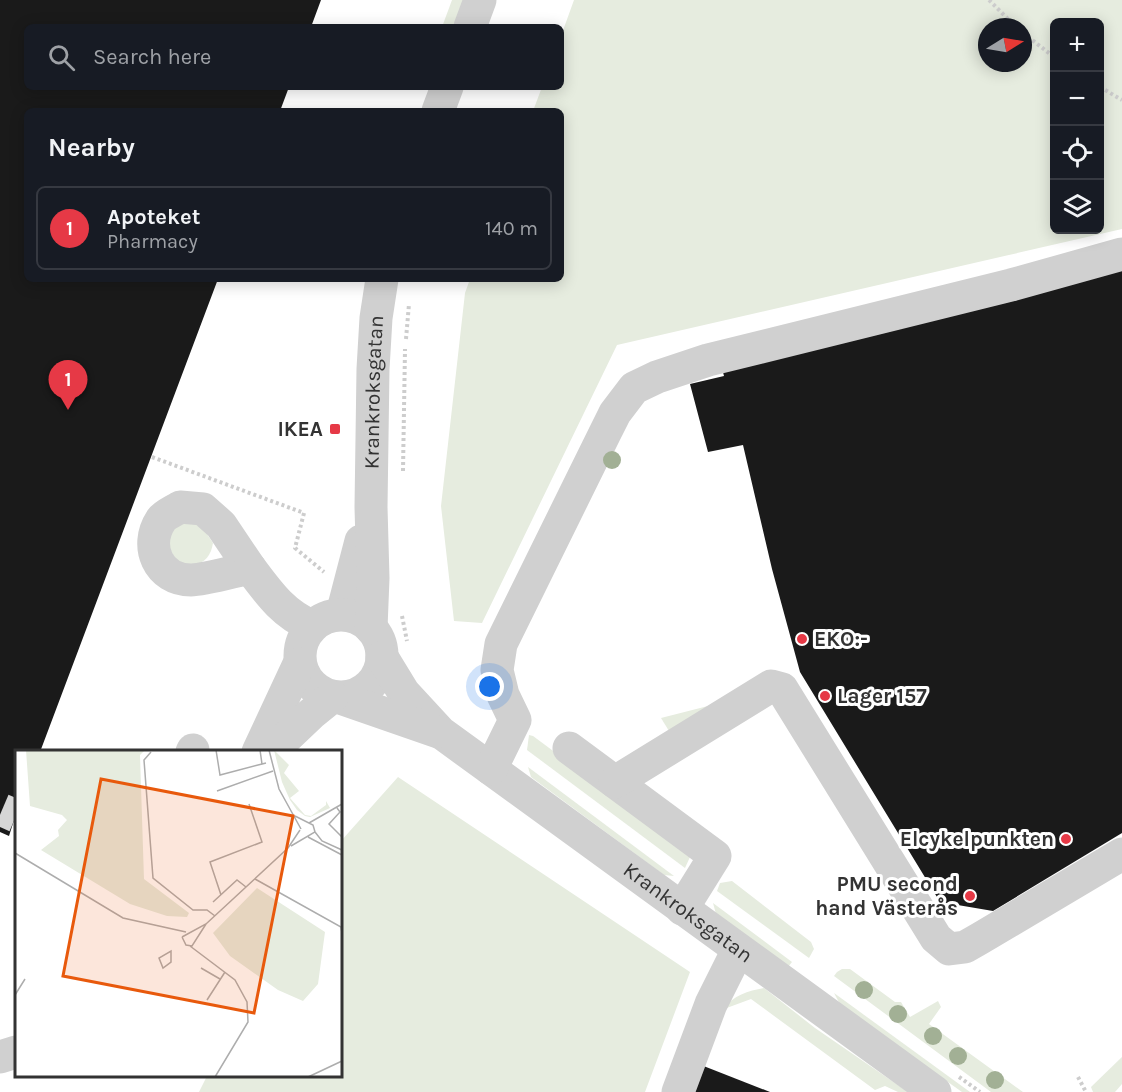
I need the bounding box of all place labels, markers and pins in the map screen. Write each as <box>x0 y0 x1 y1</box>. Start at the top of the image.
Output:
pin: 1 <box>48 360 88 410</box>
place label: IKEA <box>277 417 323 441</box>
marker: IKEA <box>328 422 342 436</box>
place label: EKO:- <box>814 627 868 651</box>
marker: EKO:- <box>795 632 809 646</box>
place label: Lager 157 <box>837 684 927 708</box>
marker: Lager 157 <box>818 689 832 703</box>
place label: Elcykelpunkten <box>900 827 1054 851</box>
marker: Elcykelpunkten <box>1059 832 1073 846</box>
place label: PMU second hand Västerås <box>815 872 958 920</box>
marker: PMU second hand Västerås <box>963 889 977 903</box>

